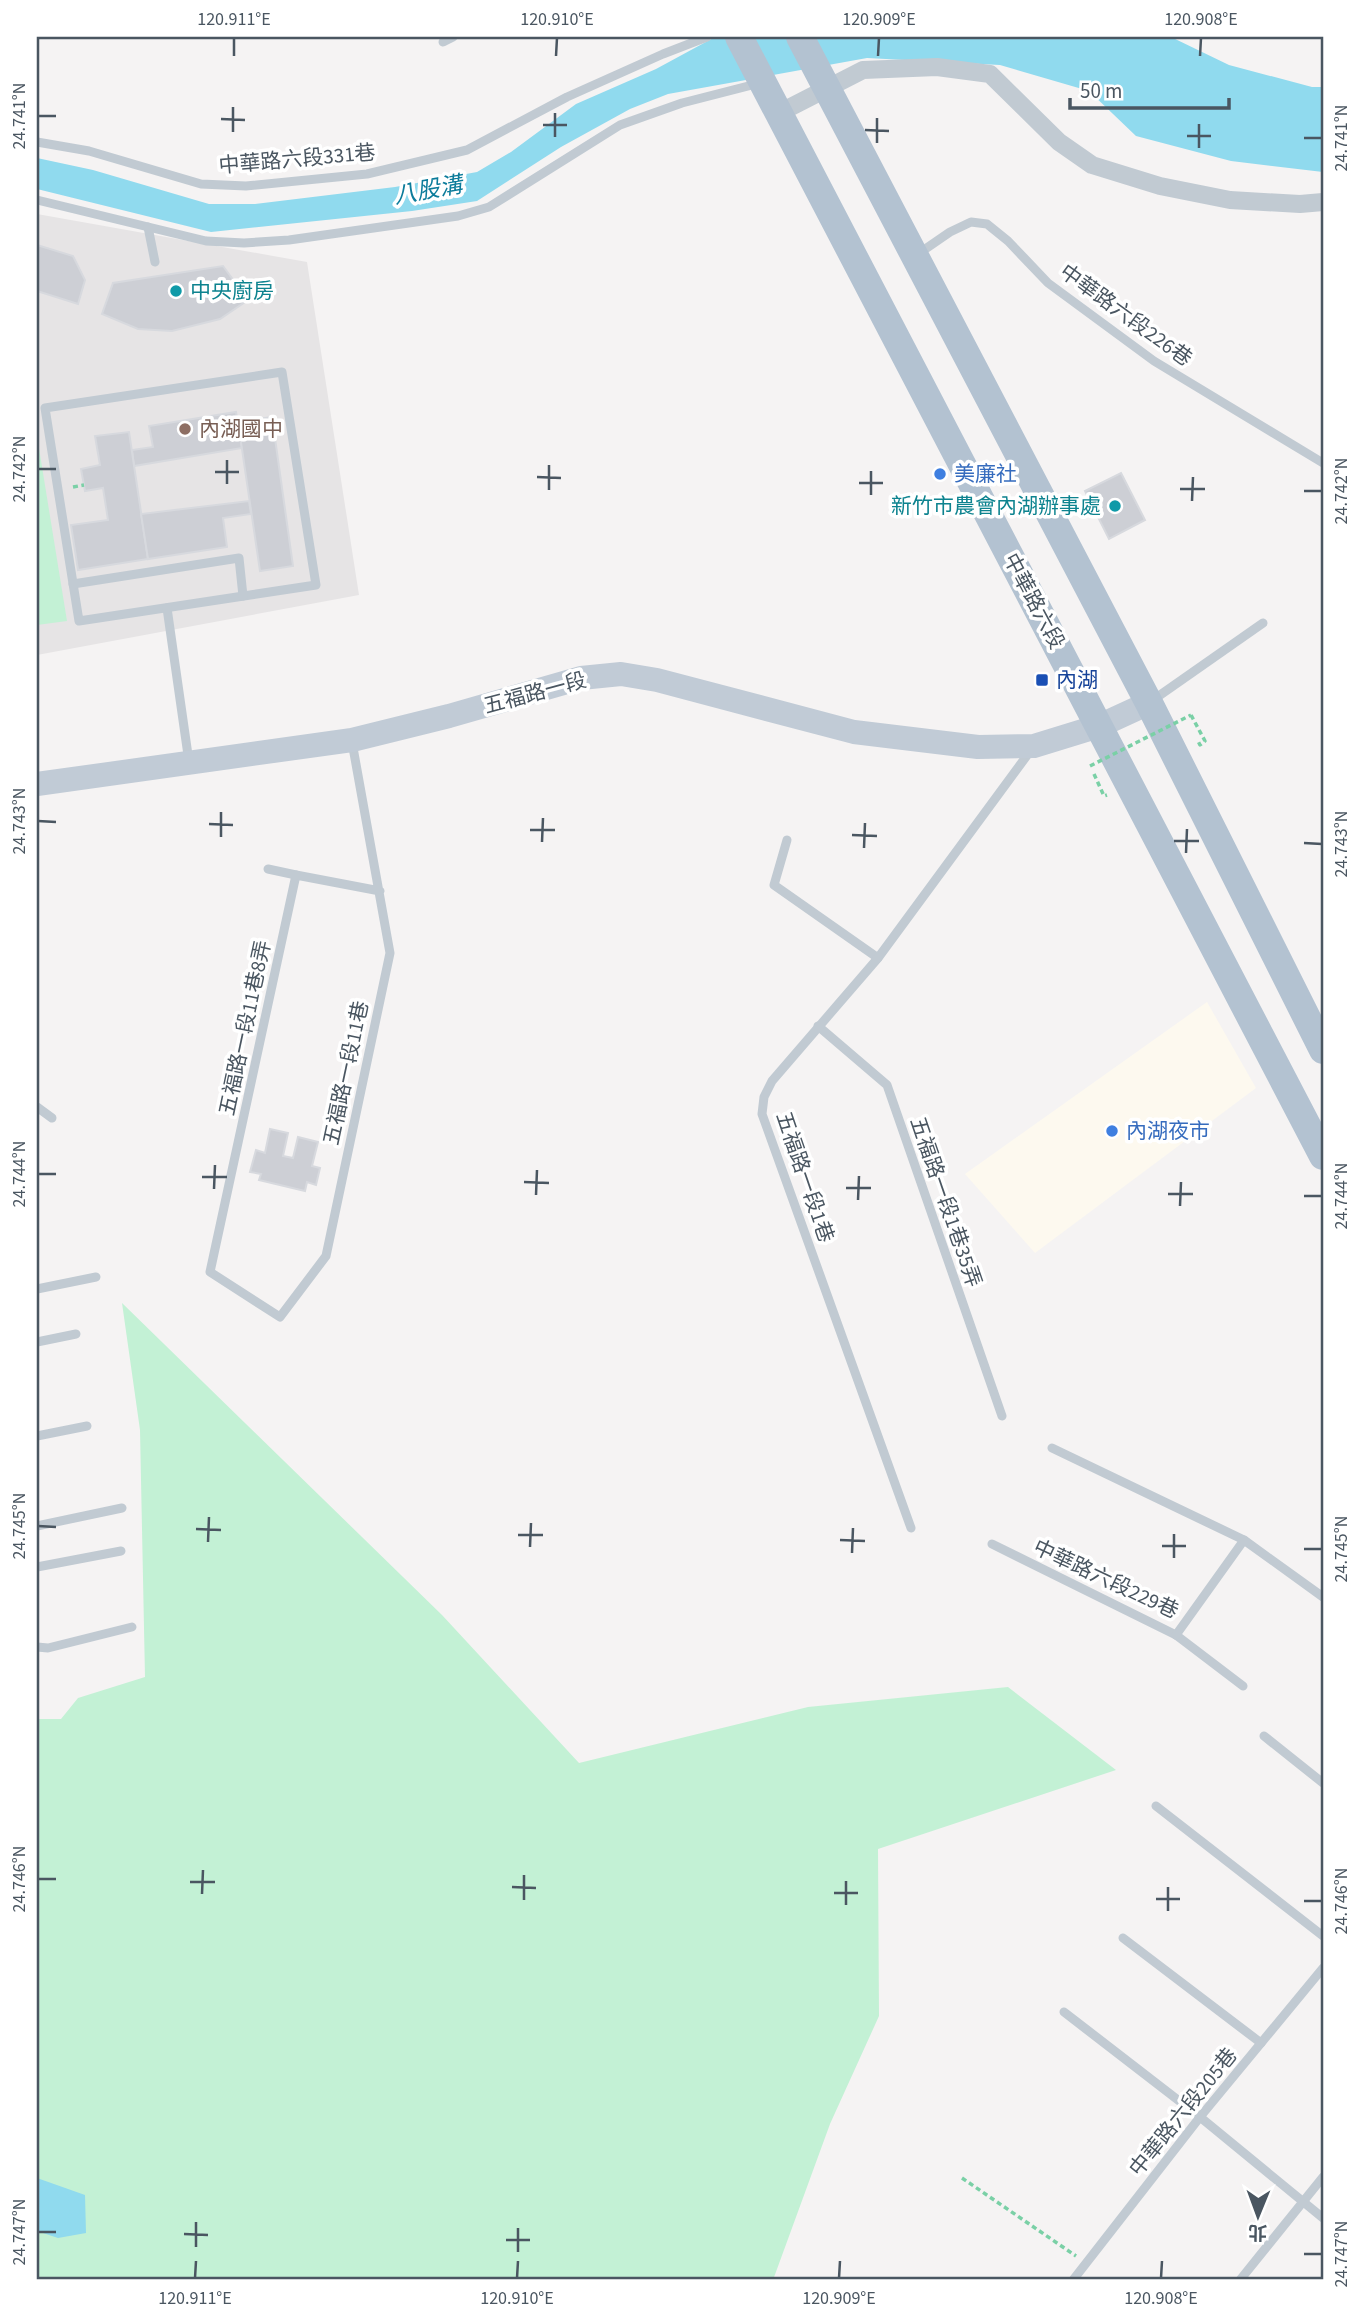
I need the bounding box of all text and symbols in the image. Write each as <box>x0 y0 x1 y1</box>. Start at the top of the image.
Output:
text: 120.911°E <box>197 7 271 32</box>
text: 120.910°E <box>520 7 594 32</box>
text: 120.909°E <box>842 7 916 32</box>
text: 120.908°E <box>1164 7 1238 32</box>
scale bar <box>1070 66 1229 110</box>
text: 50 m <box>1080 76 1122 106</box>
text: 24.741°N <box>7 83 32 149</box>
text: 24.741°N <box>1329 105 1354 171</box>
street label: 中華路六段331巷 <box>217 137 377 181</box>
water label: 八股溝 <box>391 167 468 212</box>
street label: 中華路六段226巷 <box>1054 257 1198 373</box>
place label: 中央廚房 <box>190 276 274 306</box>
marker: 中央廚房 <box>168 283 184 299</box>
place label: 內湖國中 <box>199 414 283 444</box>
marker: 內湖國中 <box>177 421 193 437</box>
text: 24.742°N <box>7 436 32 502</box>
text: 24.742°N <box>1329 458 1354 524</box>
place label: 美廉社 <box>954 459 1017 489</box>
marker: 美廉社 <box>932 466 948 482</box>
place label: 新竹市農會內湖辦事處 <box>891 491 1101 521</box>
marker: 新竹市農會內湖辦事處 <box>1107 498 1123 514</box>
street label: 中華路六段 <box>996 548 1072 654</box>
street label: 五福路一段 <box>480 665 590 721</box>
place label: 內湖 <box>1056 665 1098 695</box>
marker: 內湖 <box>1034 672 1050 688</box>
text: 24.743°N <box>7 788 32 854</box>
text: 24.743°N <box>1329 811 1354 877</box>
street label: 五福路一段11巷8弄 <box>212 938 278 1118</box>
street label: 五福路一段11巷 <box>316 998 376 1148</box>
street label: 五福路一段1巷 <box>769 1108 841 1246</box>
street label: 五福路一段1巷35弄 <box>903 1113 989 1291</box>
place label: 內湖夜市 <box>1126 1116 1210 1146</box>
marker: 內湖夜市 <box>1104 1123 1120 1139</box>
text: 24.744°N <box>7 1141 32 1207</box>
text: 24.744°N <box>1329 1163 1354 1229</box>
text: 24.745°N <box>7 1493 32 1559</box>
text: 24.745°N <box>1329 1516 1354 1582</box>
street label: 中華路六段229巷 <box>1028 1532 1184 1626</box>
text: 24.746°N <box>7 1846 32 1912</box>
text: 24.746°N <box>1329 1868 1354 1934</box>
street label: 中華路六段205巷 <box>1122 2041 1244 2183</box>
north arrow <box>1224 2180 1294 2250</box>
text: 24.747°N <box>7 2199 32 2265</box>
text: 北 <box>1248 2218 1267 2245</box>
text: 24.747°N <box>1329 2221 1354 2287</box>
text: 120.911°E <box>158 2286 232 2311</box>
text: 120.910°E <box>480 2286 554 2311</box>
text: 120.909°E <box>802 2286 876 2311</box>
text: 120.908°E <box>1124 2286 1198 2311</box>

